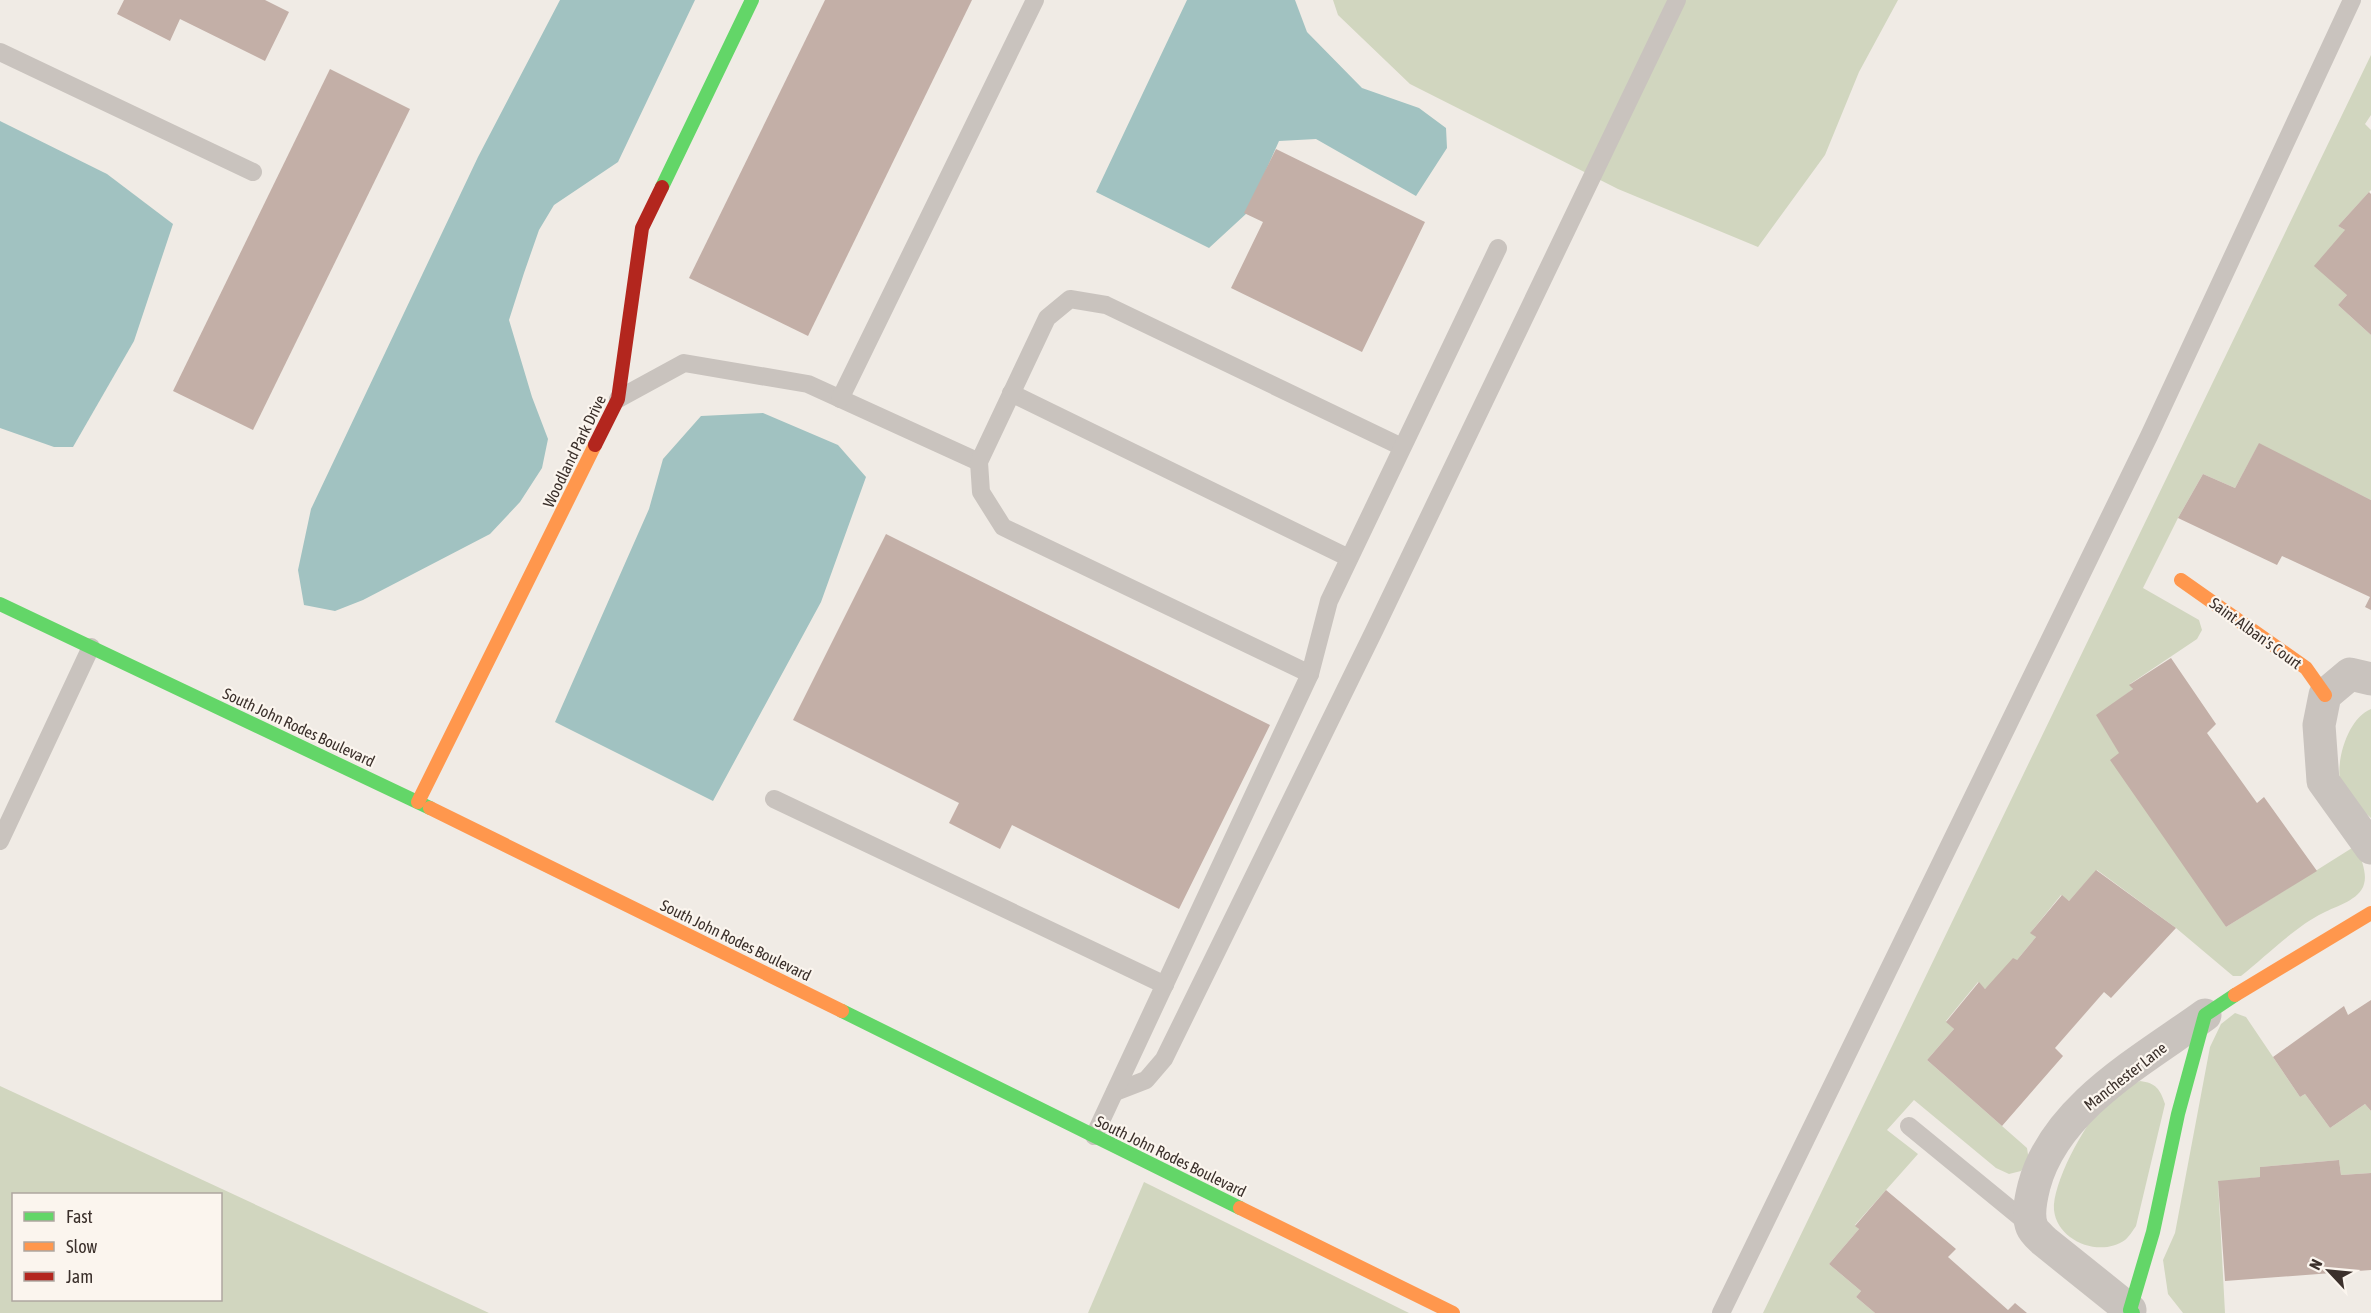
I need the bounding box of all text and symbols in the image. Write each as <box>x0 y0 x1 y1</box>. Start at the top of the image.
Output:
street label: Woodland Park Drive <box>539 392 609 510</box>
street label: Saint Alban's Court <box>2207 594 2306 673</box>
street label: South John Rodes Boulevard <box>220 684 378 770</box>
street label: South John Rodes Boulevard <box>658 896 814 984</box>
street label: Manchester Lane <box>2080 1038 2170 1114</box>
street label: South John Rodes Boulevard <box>1093 1112 1249 1200</box>
legend <box>12 1193 222 1301</box>
text: Fast <box>66 1206 93 1227</box>
text: Slow <box>66 1236 97 1257</box>
north arrow <box>2299 1241 2359 1301</box>
text: N <box>2305 1256 2326 1273</box>
text: Jam <box>66 1266 93 1287</box>

